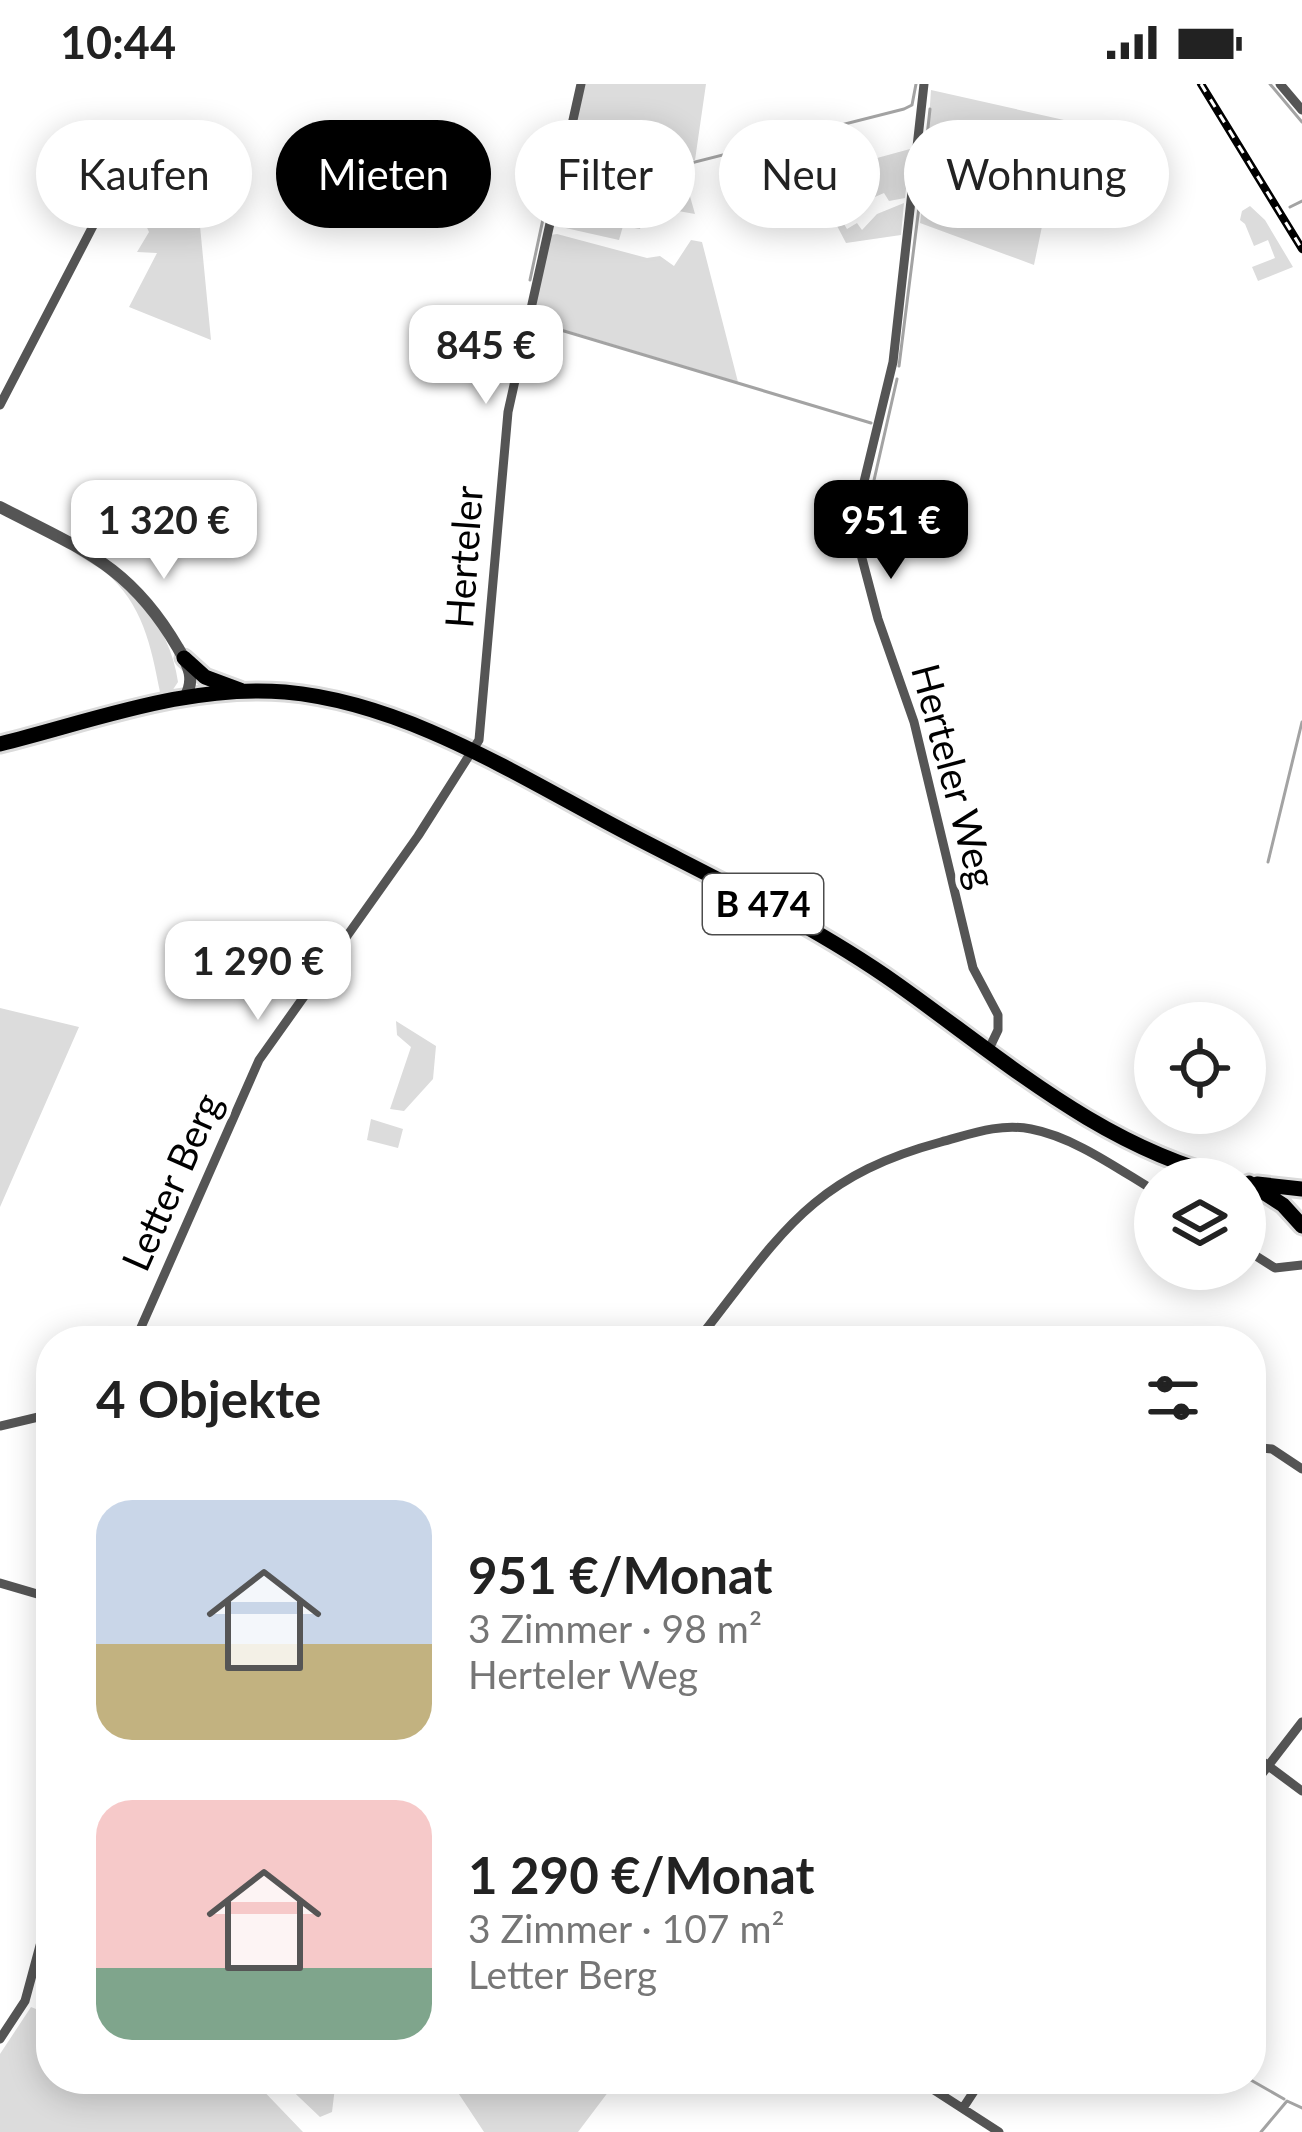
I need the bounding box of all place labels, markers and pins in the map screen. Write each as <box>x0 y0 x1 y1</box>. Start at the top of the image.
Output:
pin: 845 € <box>402 305 570 407</box>
pin: 1 320 € <box>53 480 275 582</box>
pin: 951 € <box>807 480 975 582</box>
pin: 1 290 € <box>147 921 369 1023</box>

